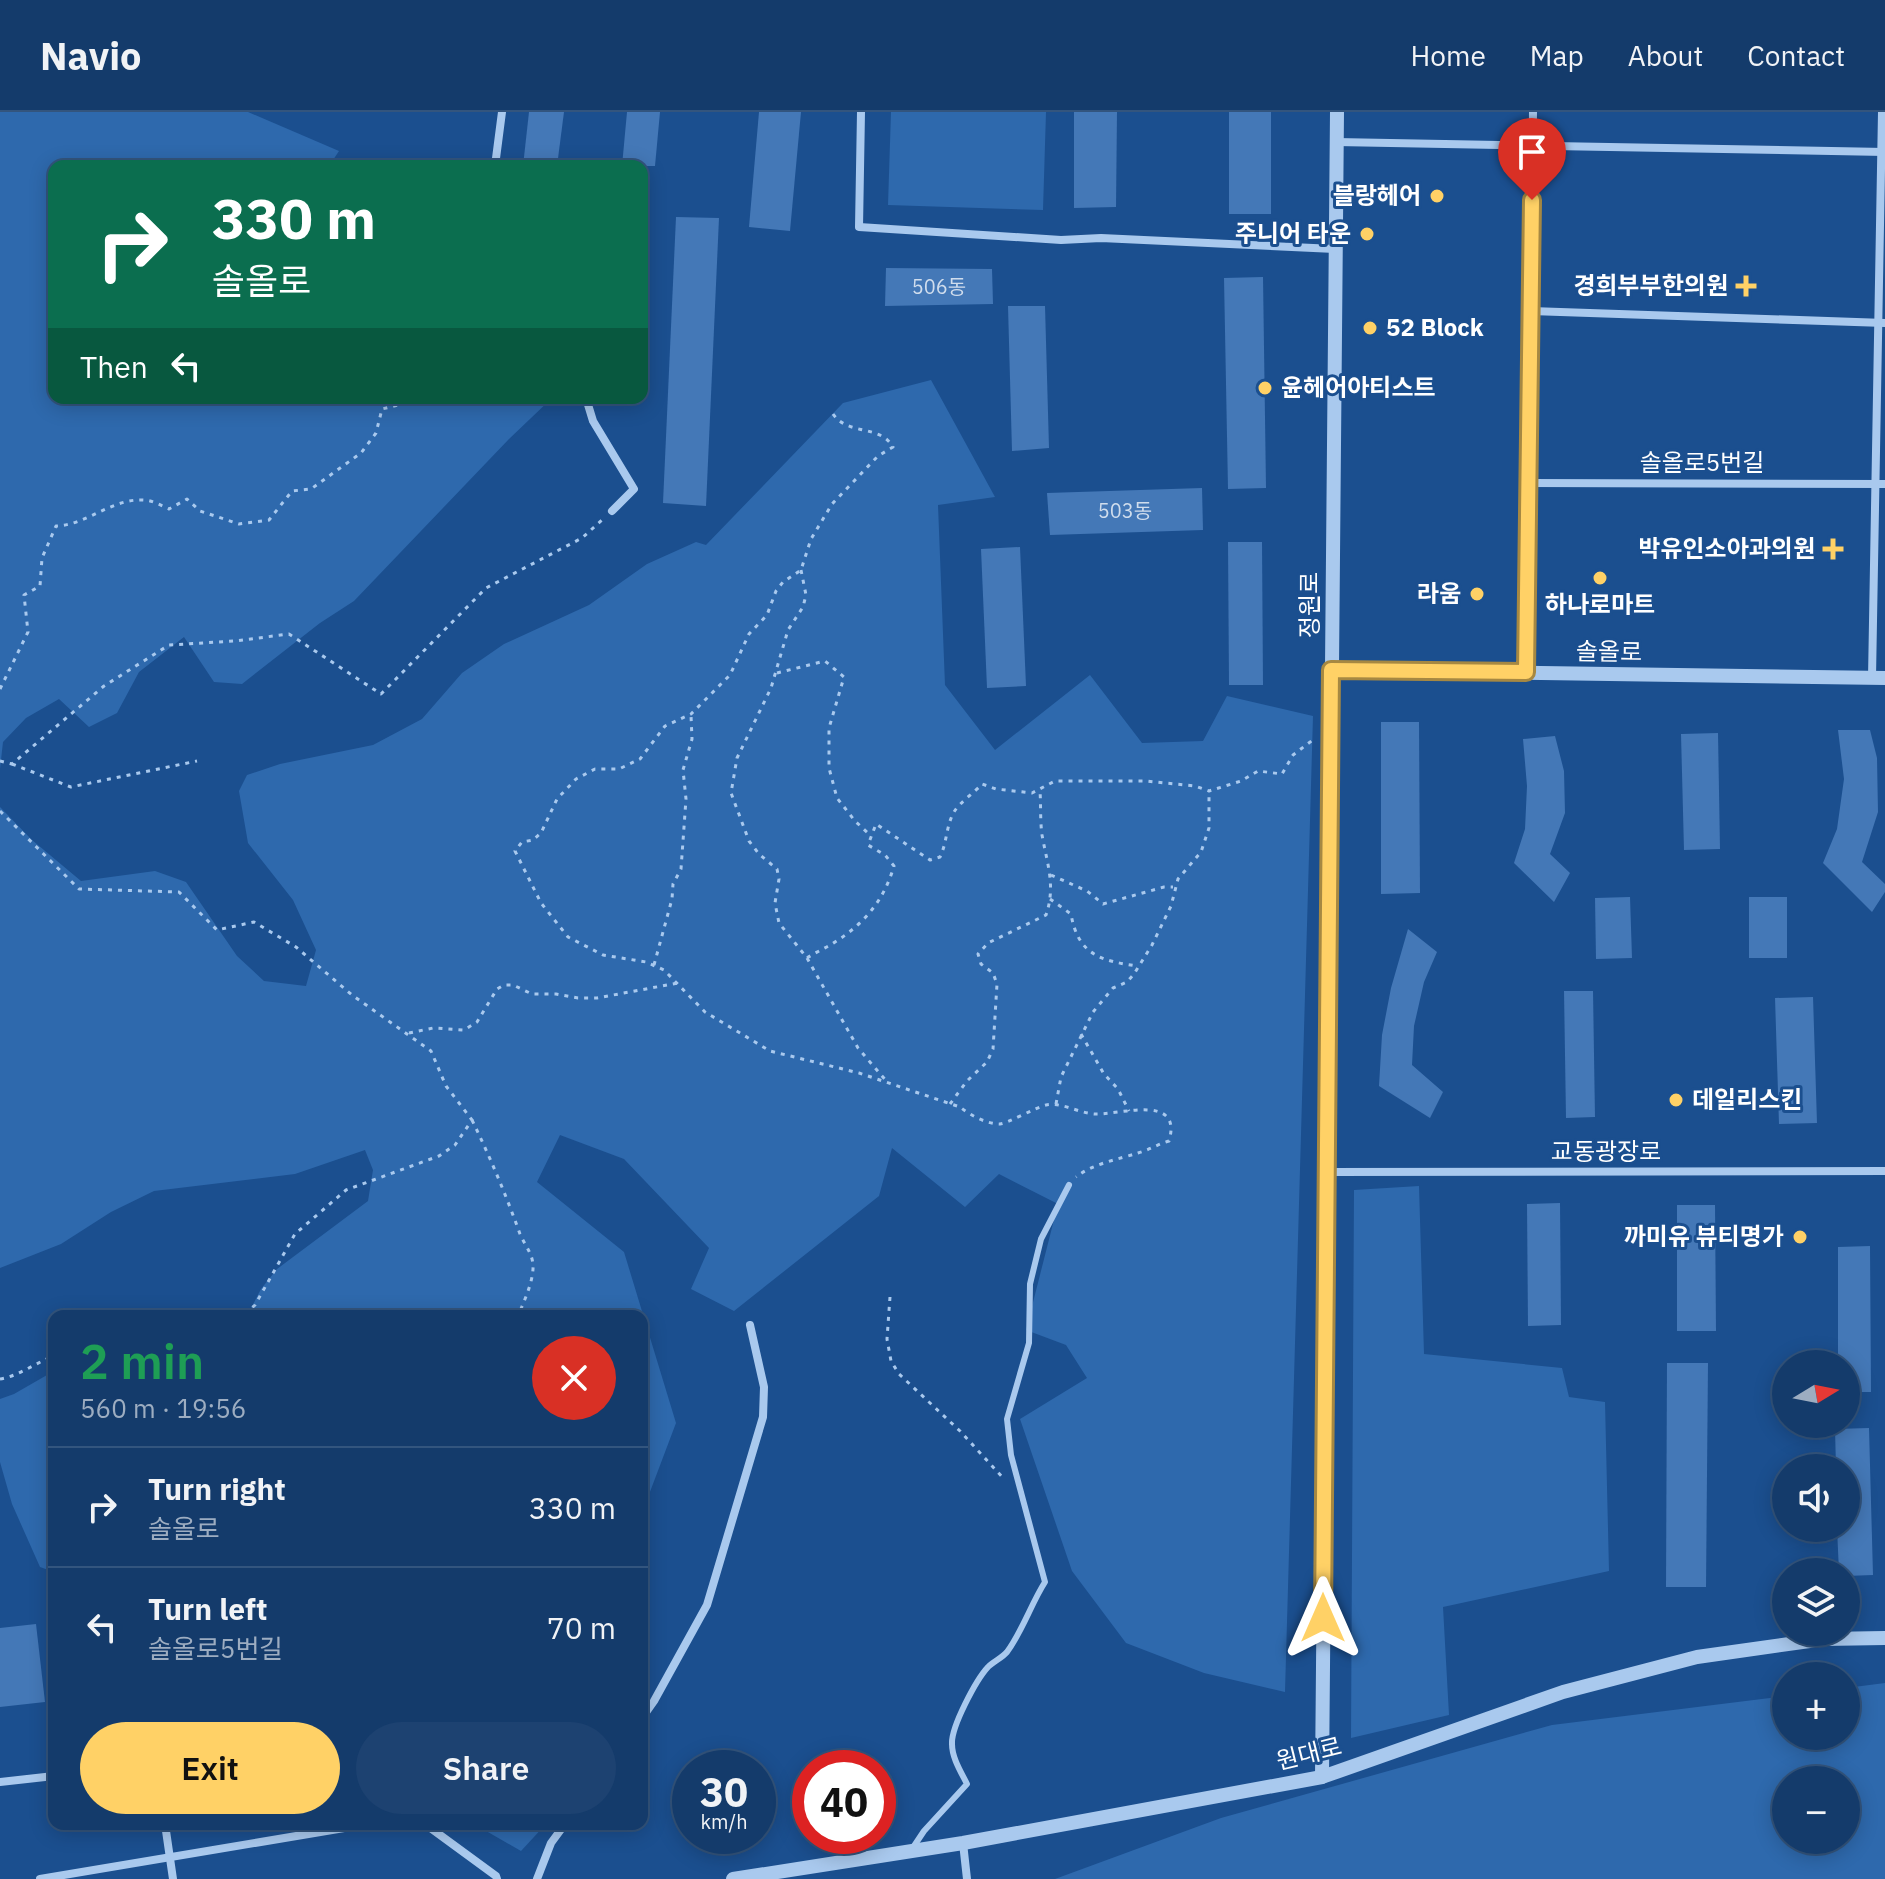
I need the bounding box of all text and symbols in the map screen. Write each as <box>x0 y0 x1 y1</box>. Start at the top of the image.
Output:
text: Navio <box>40 31 142 80</box>
text: Home <box>1410 37 1486 74</box>
text: Map <box>1530 37 1584 74</box>
text: About <box>1628 37 1703 74</box>
text: Contact <box>1747 37 1845 74</box>
pin <box>1498 118 1566 200</box>
icon: arrive <box>1510 130 1554 174</box>
place label: 블랑헤어 <box>1333 179 1421 211</box>
text: 330 m <box>212 182 376 254</box>
marker: 블랑헤어 <box>1428 187 1446 205</box>
icon: right <box>80 192 184 296</box>
place label: 주니어 타운 <box>1235 217 1351 249</box>
marker: 주니어 타운 <box>1358 225 1376 243</box>
text: 솔올로 <box>212 257 311 304</box>
place label: 경희부부한의원 <box>1573 269 1728 301</box>
house number: 506동 <box>912 273 966 300</box>
marker: 경희부부한의원 <box>1735 275 1757 297</box>
place label: 52 Block <box>1386 311 1484 343</box>
marker: 52 Block <box>1361 319 1379 337</box>
icon: left <box>164 344 208 388</box>
text: Then <box>80 347 148 386</box>
place label: 윤헤어아티스트 <box>1281 371 1436 403</box>
marker: 윤헤어아티스트 <box>1256 379 1274 397</box>
street label: 솔올로5번길 <box>1640 446 1764 478</box>
house number: 503동 <box>1098 497 1152 524</box>
place label: 박유인소아과의원 <box>1638 532 1815 564</box>
marker: 박유인소아과의원 <box>1822 538 1844 560</box>
marker: 하나로마트 <box>1591 569 1609 587</box>
street label: 정원로 <box>1293 572 1325 638</box>
place label: 라움 <box>1417 577 1461 609</box>
marker: 라움 <box>1468 585 1486 603</box>
place label: 하나로마트 <box>1545 588 1655 620</box>
street label: 솔올로 <box>1576 634 1642 668</box>
place label: 데일리스킨 <box>1692 1083 1802 1115</box>
marker: 데일리스킨 <box>1667 1091 1685 1109</box>
street label: 교동광장로 <box>1551 1135 1661 1167</box>
place label: 까미유 뷰티명가 <box>1624 1220 1784 1252</box>
marker: 까미유 뷰티명가 <box>1791 1228 1809 1246</box>
text: 2 min <box>80 1330 204 1392</box>
button: close <box>532 1336 616 1420</box>
north arrow <box>1772 1350 1860 1438</box>
map controls <box>1772 1350 1860 1854</box>
text: 560 m · 19:56 <box>80 1391 246 1425</box>
button: sound <box>1772 1454 1860 1542</box>
text: Turn right <box>148 1469 286 1508</box>
icon: right <box>80 1485 124 1529</box>
text: 330 m <box>529 1488 616 1527</box>
text: 솔올로 <box>148 1511 220 1545</box>
button: layers <box>1772 1558 1860 1646</box>
position arrow <box>1281 1576 1365 1660</box>
text: Turn left <box>148 1589 267 1628</box>
icon: left <box>80 1605 124 1649</box>
text: 70 m <box>547 1608 616 1647</box>
text: 솔올로5번길 <box>148 1631 283 1665</box>
button: + <box>1772 1662 1860 1750</box>
button: Exit <box>80 1722 340 1814</box>
button: Share <box>356 1722 616 1814</box>
street label: 원대로 <box>1273 1729 1345 1777</box>
speed limit sign: 40 <box>792 1750 896 1854</box>
text: 30 <box>700 1766 748 1818</box>
button: − <box>1772 1766 1860 1854</box>
text: km/h <box>700 1808 748 1835</box>

